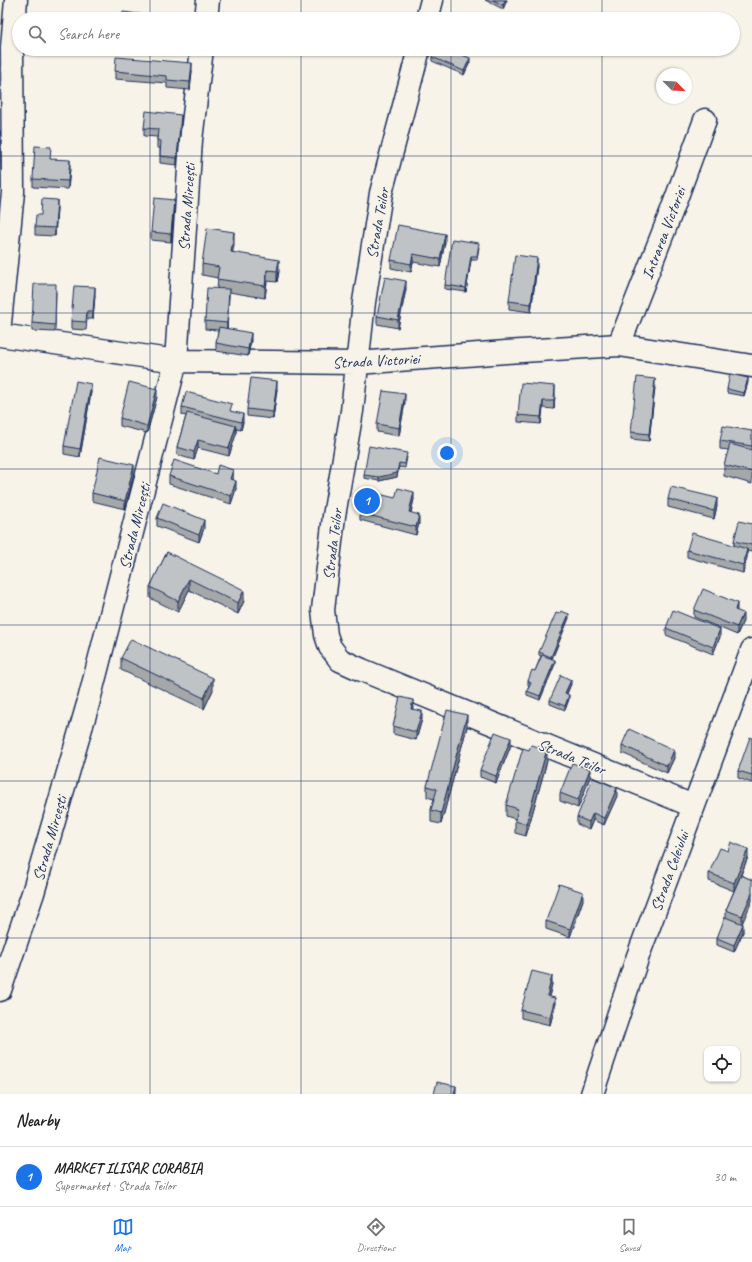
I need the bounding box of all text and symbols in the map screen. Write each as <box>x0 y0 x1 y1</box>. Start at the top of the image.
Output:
search box <box>12 12 740 56</box>
icon: search <box>26 23 48 45</box>
text: Search here <box>58 25 119 44</box>
north arrow <box>656 68 692 104</box>
street label: Strada Mircești <box>174 161 200 251</box>
street label: Intrarea Victoriei <box>637 183 691 282</box>
street label: Strada Teilor <box>362 185 394 260</box>
street label: Strada Victoriei <box>332 349 422 373</box>
your location <box>437 443 457 463</box>
street label: Strada Mircești <box>115 479 156 571</box>
pin: 1 <box>354 486 380 516</box>
street label: Strada Teilor <box>319 506 347 581</box>
street label: Strada Teilor <box>535 734 610 780</box>
street label: Strada Mircești <box>28 791 72 883</box>
street label: Strada Celeiului <box>646 827 694 914</box>
map controls <box>704 1046 740 1082</box>
button: locate <box>704 1046 740 1082</box>
text: Nearby <box>16 1110 59 1131</box>
text: MARKET ILISAR CORABIA <box>54 1159 202 1178</box>
text: 1 <box>26 1169 32 1185</box>
text: 30 m <box>714 1169 736 1185</box>
text: Supermarket · Strada Teilor <box>54 1178 176 1194</box>
tab: Map <box>112 1216 134 1254</box>
tab: Directions <box>357 1216 395 1254</box>
tab: Saved <box>618 1216 640 1254</box>

